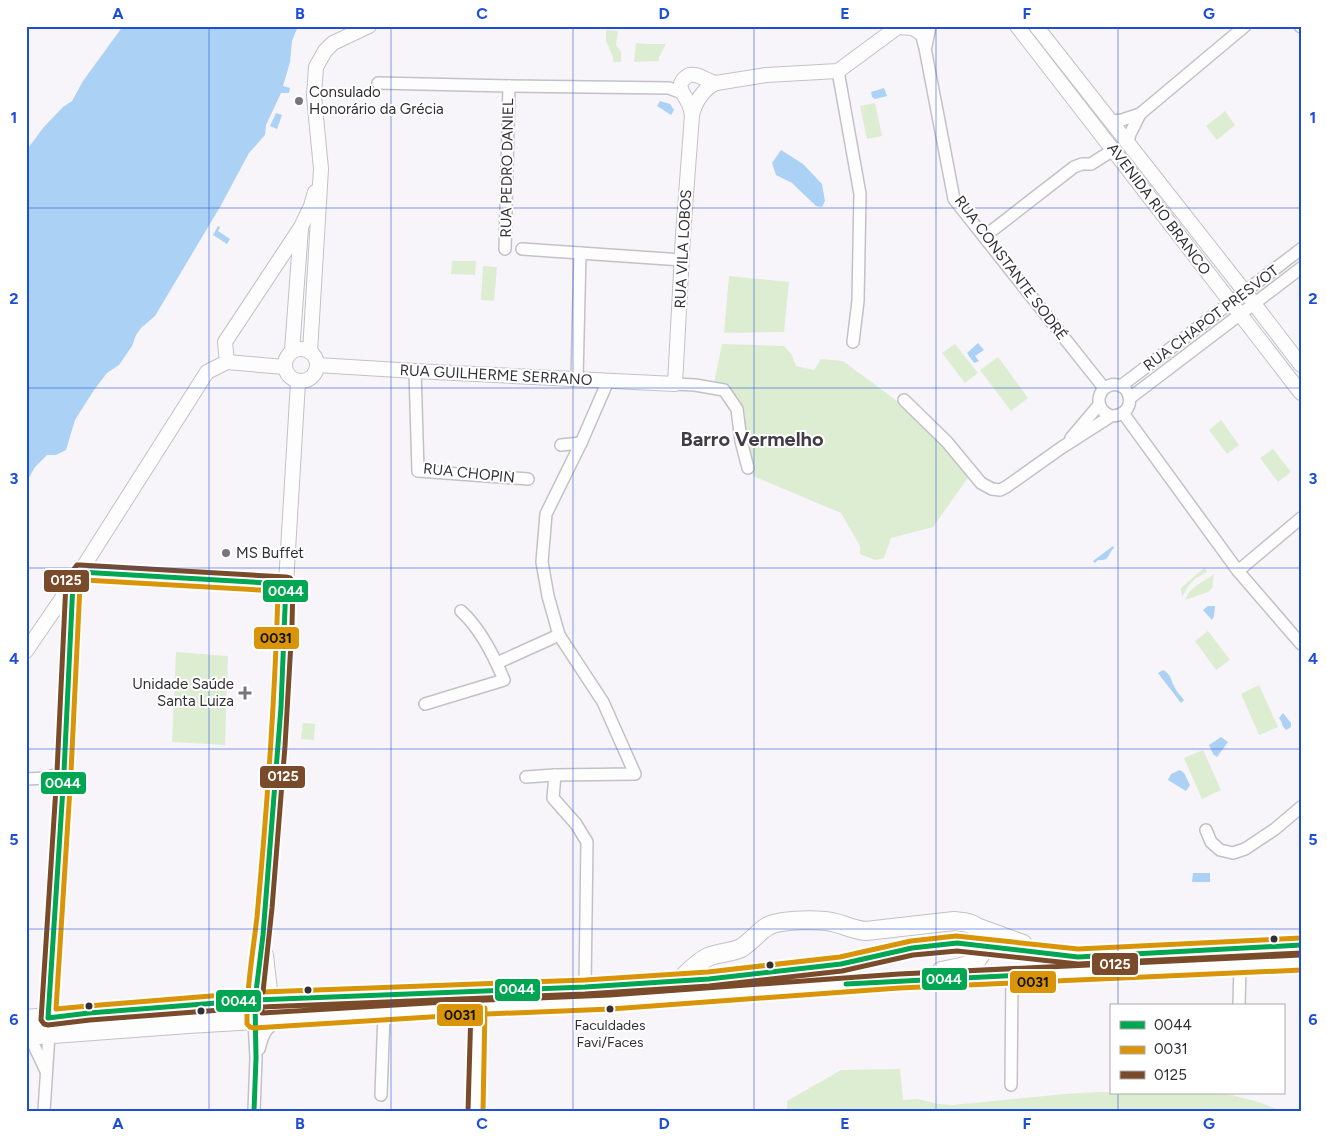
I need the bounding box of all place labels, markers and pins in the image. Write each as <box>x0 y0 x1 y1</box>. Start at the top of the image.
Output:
place label: Consulado Honorário da Grécia <box>309 83 444 118</box>
marker: Consulado Honorário da Grécia <box>293 95 305 107</box>
place label: MS Buffet <box>236 544 304 562</box>
marker: MS Buffet <box>220 547 232 559</box>
place label: Unidade Saúde Santa Luiza <box>132 675 234 710</box>
marker: Unidade Saúde Santa Luiza <box>238 686 252 700</box>
unlabelled marker <box>1269 934 1279 944</box>
unlabelled marker <box>765 960 775 970</box>
unlabelled marker <box>303 985 313 995</box>
unlabelled marker <box>84 1001 94 1011</box>
marker: Faculdades Favi/Faces <box>605 1004 615 1014</box>
unlabelled marker <box>196 1006 206 1016</box>
place label: Faculdades Favi/Faces <box>575 1017 645 1051</box>

